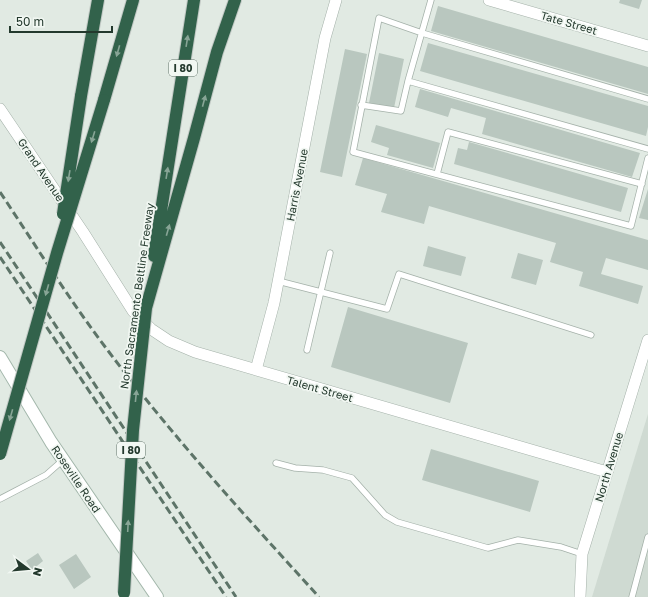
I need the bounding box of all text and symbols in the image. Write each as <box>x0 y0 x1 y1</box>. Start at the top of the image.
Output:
scale bar <box>10 8 112 34</box>
street label: Tate Street <box>539 8 599 37</box>
text: 50 m <box>16 14 44 29</box>
one-way arrow <box>184 35 190 47</box>
one-way arrow <box>115 45 121 57</box>
road number: I 80 <box>169 60 197 76</box>
one-way arrow <box>201 95 207 107</box>
one-way arrow <box>90 132 96 144</box>
street label: Grand Avenue <box>16 136 67 204</box>
street label: Harris Avenue <box>283 148 310 222</box>
one-way arrow <box>164 167 170 179</box>
one-way arrow <box>66 170 72 183</box>
street label: North Sacramento Beltline Freeway <box>117 202 156 390</box>
one-way arrow <box>165 224 171 236</box>
one-way arrow <box>43 284 49 296</box>
street label: Talent Street <box>286 373 355 404</box>
one-way arrow <box>133 390 139 402</box>
one-way arrow <box>8 409 14 421</box>
street label: North Avenue <box>592 430 625 503</box>
road number: I 80 <box>117 442 145 458</box>
street label: Roseville Road <box>49 443 104 515</box>
one-way arrow <box>124 520 131 532</box>
north arrow <box>8 549 48 589</box>
text: N <box>31 566 45 578</box>

